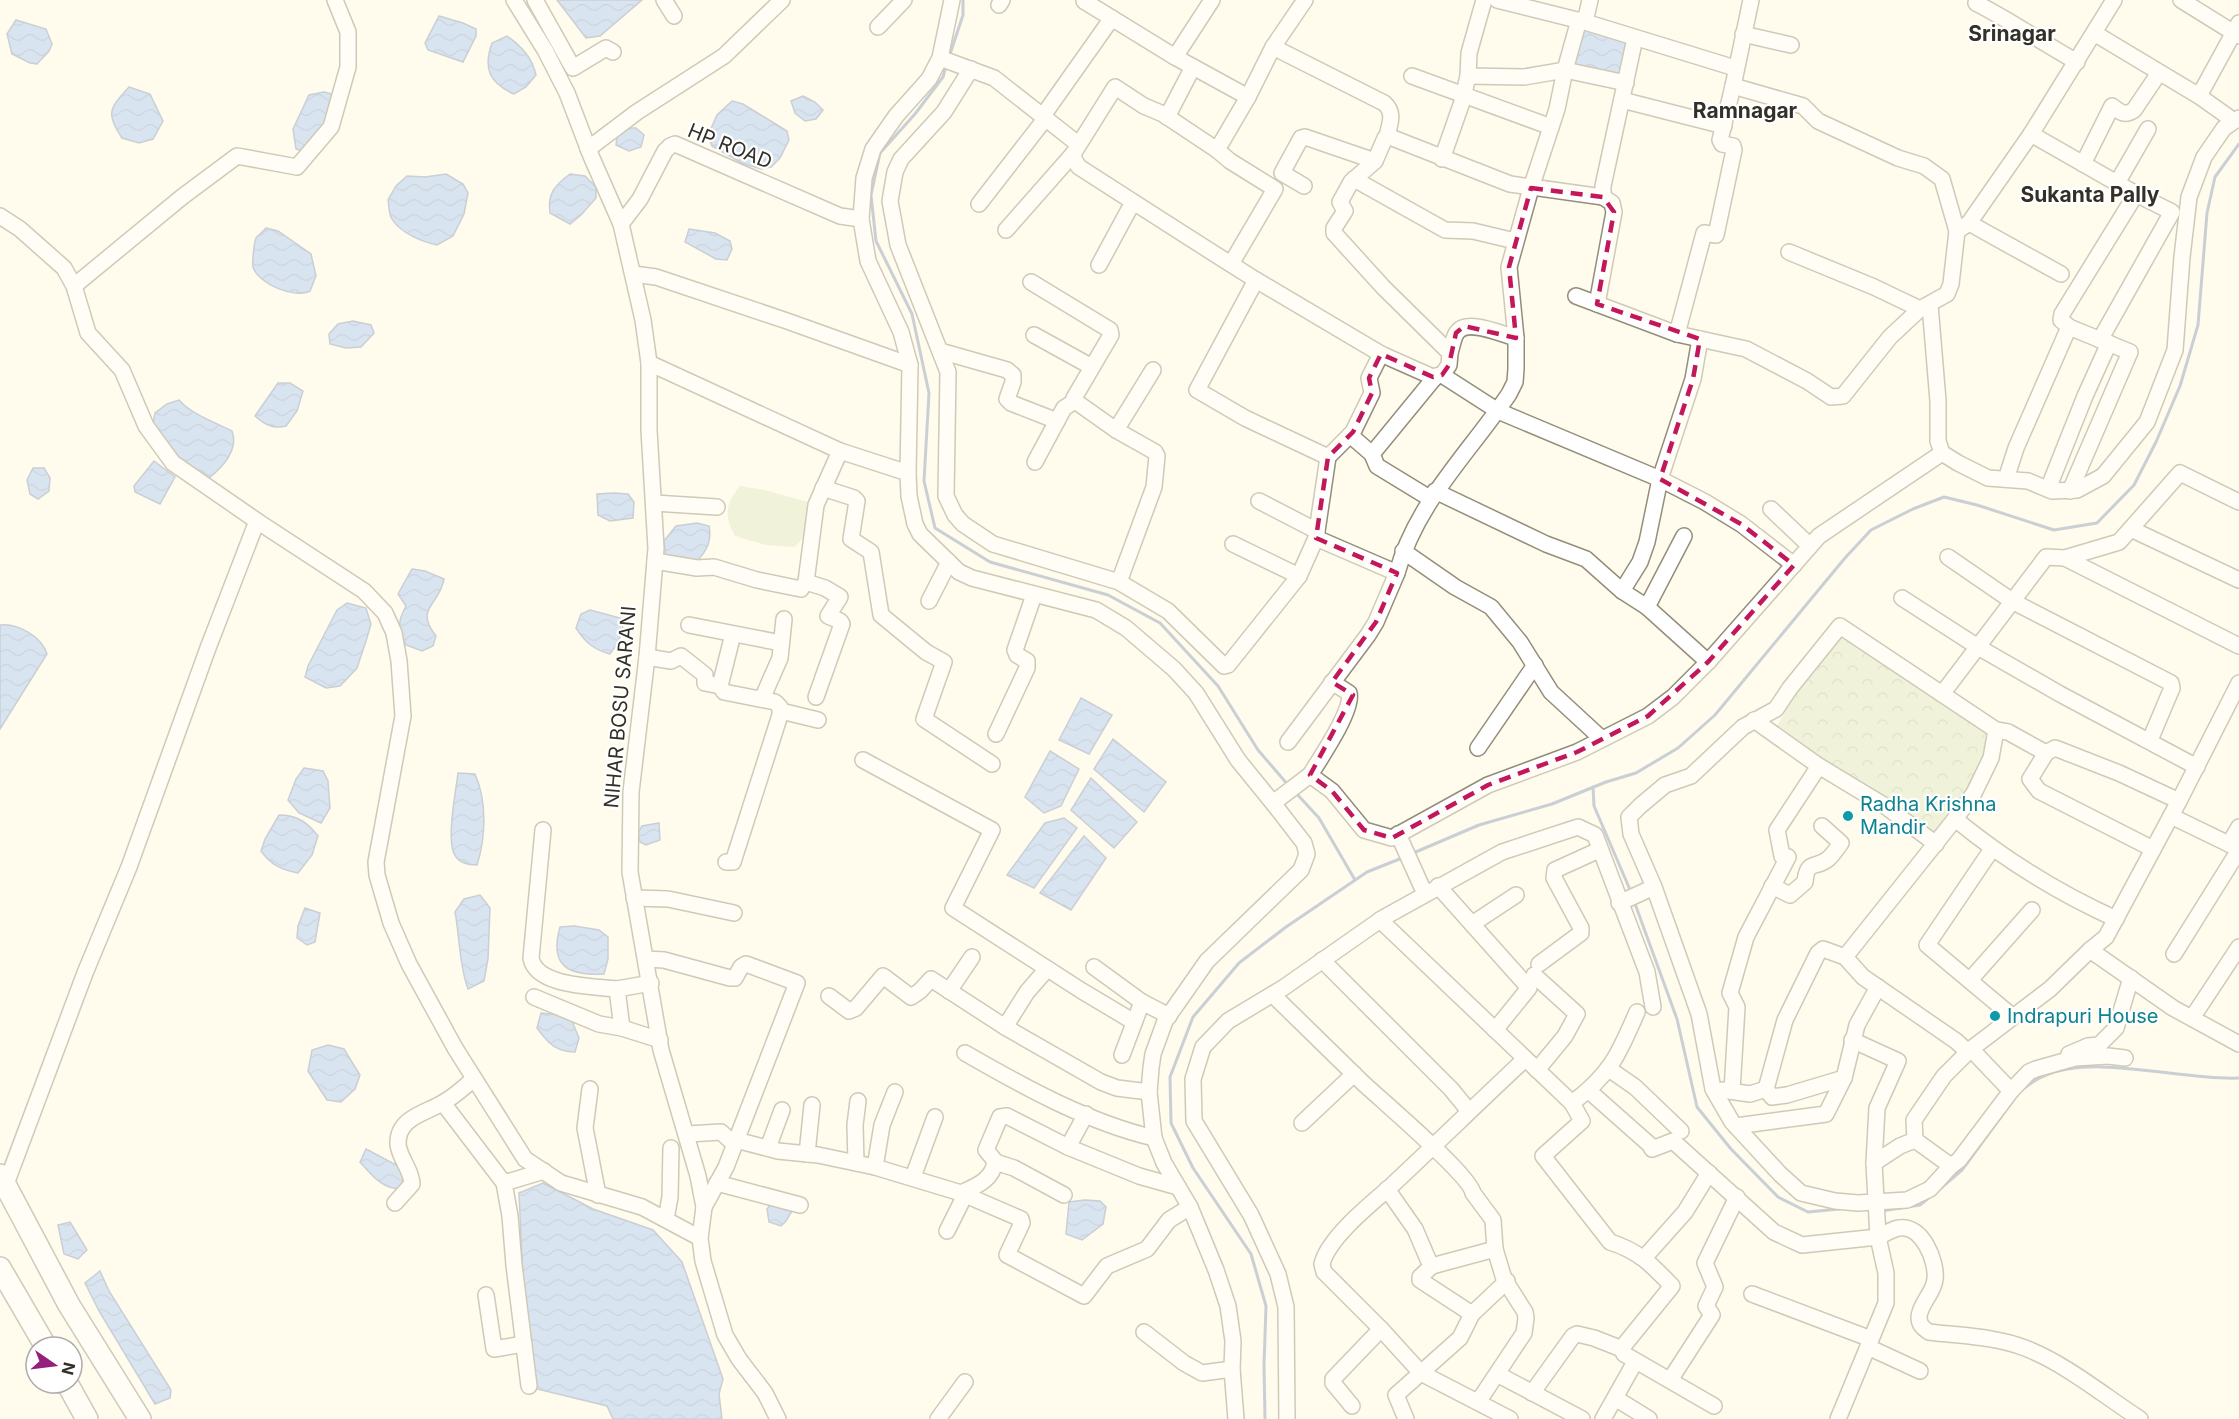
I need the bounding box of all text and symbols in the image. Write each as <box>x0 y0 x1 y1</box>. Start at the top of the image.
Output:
district label: Srinagar <box>1968 21 2056 46</box>
district label: Ramnagar <box>1693 98 1798 123</box>
street label: HP ROAD <box>684 118 776 174</box>
district label: Sukanta Pally <box>2020 182 2160 207</box>
street label: NIHAR BOSU SARANI <box>599 605 641 809</box>
place label: Radha Krishna Mandir <box>1860 792 1996 839</box>
marker: Radha Krishna Mandir <box>1841 809 1855 823</box>
place label: Indrapuri House <box>2007 1004 2158 1028</box>
marker: Indrapuri House <box>1988 1009 2002 1023</box>
north arrow <box>24 1335 84 1395</box>
text: N <box>57 1360 80 1377</box>

